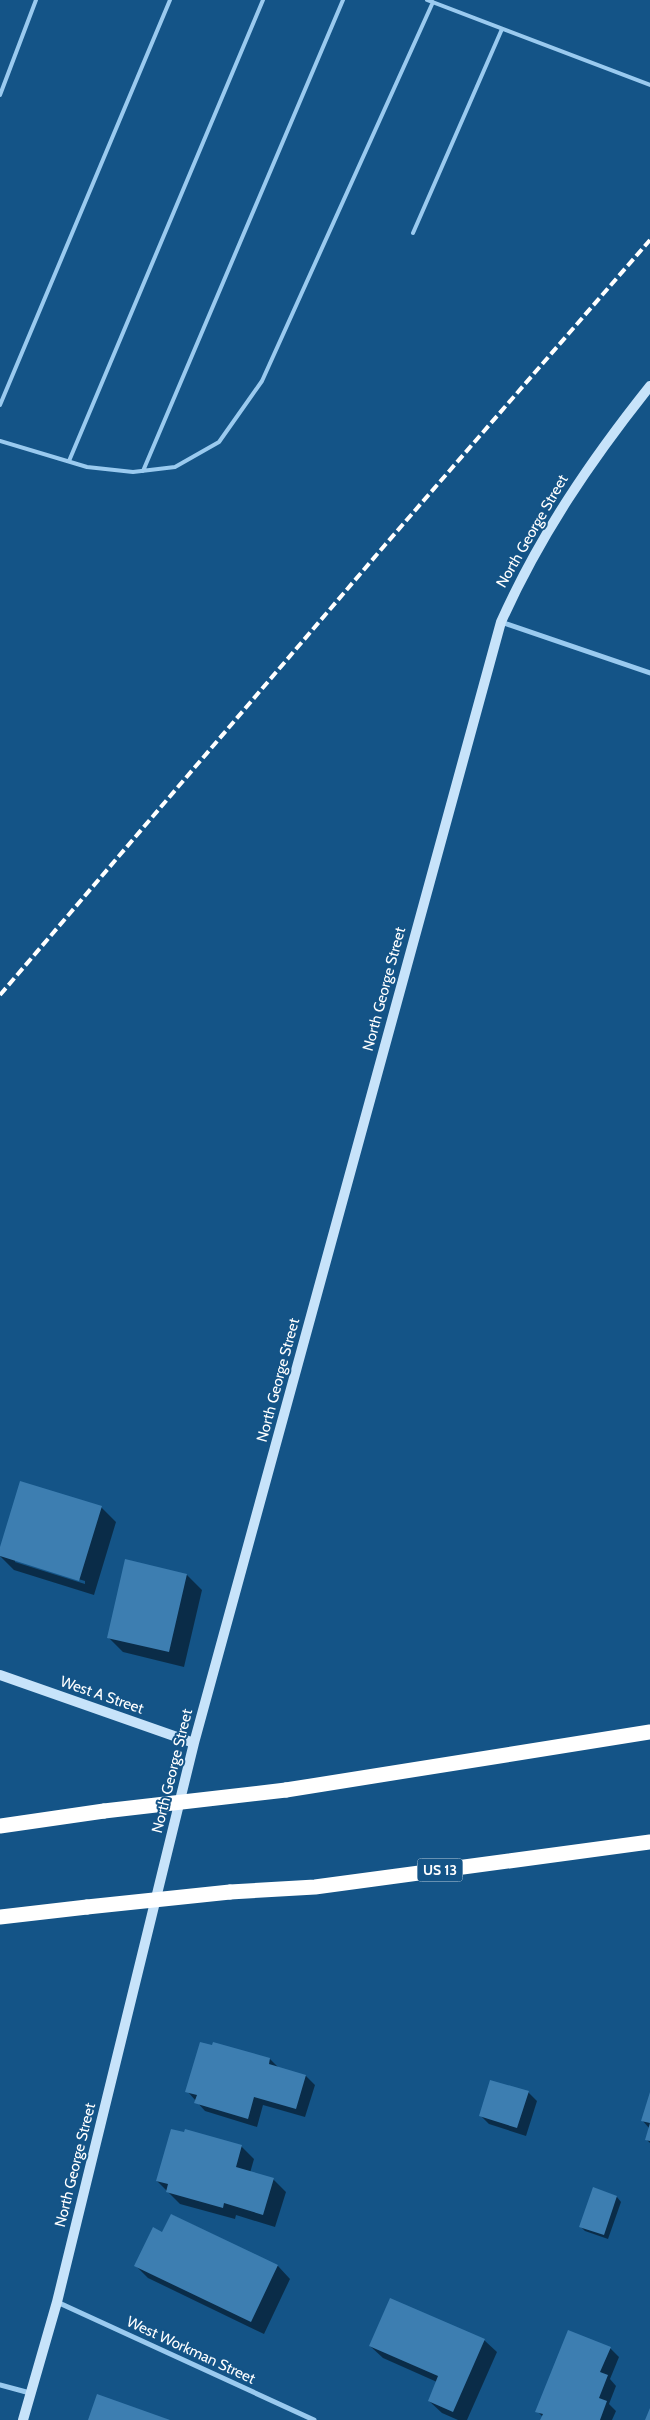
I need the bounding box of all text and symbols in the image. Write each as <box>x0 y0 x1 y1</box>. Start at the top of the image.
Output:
street label: North George Street <box>492 471 572 591</box>
street label: North George Street <box>359 925 409 1053</box>
street label: North George Street <box>253 1316 303 1444</box>
street label: West A Street <box>58 1672 146 1718</box>
street label: North George Street <box>148 1707 196 1835</box>
road number: US 13 <box>418 1858 462 1882</box>
street label: North George Street <box>51 2101 99 2229</box>
street label: West Workman Street <box>124 2312 258 2388</box>

